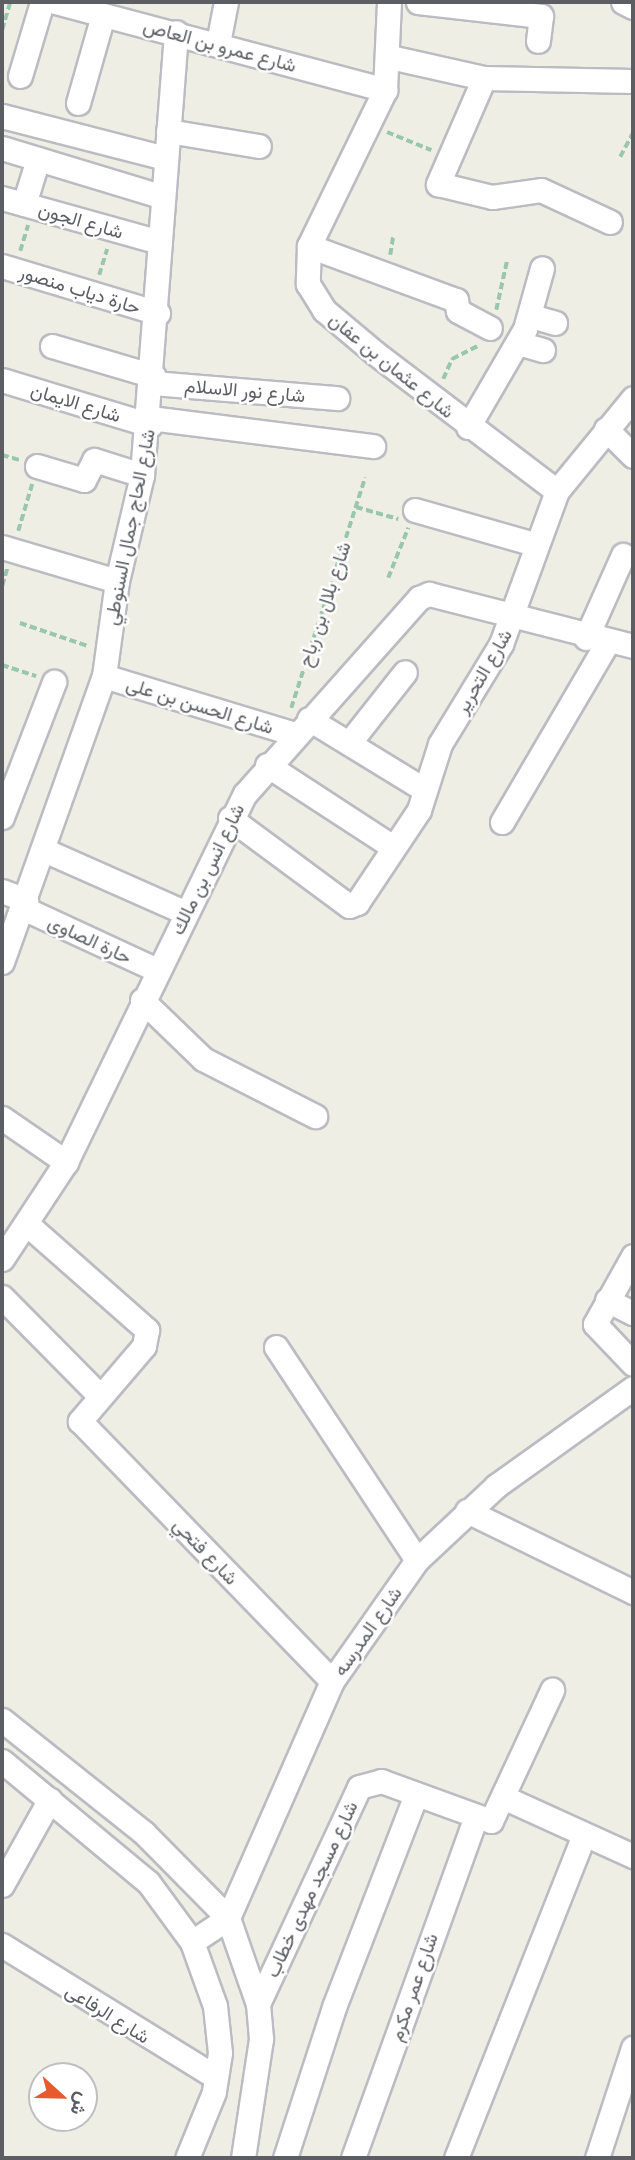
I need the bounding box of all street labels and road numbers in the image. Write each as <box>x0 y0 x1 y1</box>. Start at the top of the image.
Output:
street label: شارع عمرو بن العاص <box>141 14 299 76</box>
street label: شارع الجون <box>36 197 126 243</box>
street label: حارة دياب منصور <box>17 260 143 318</box>
street label: شارع عثمان بن عفان <box>325 308 459 422</box>
street label: شارع نور الاسلام <box>184 373 306 407</box>
street label: شارع الايمان <box>28 378 124 426</box>
street label: شارع الحاج جمال السنوطي <box>99 427 159 627</box>
street label: شارع بلال بن رباح <box>293 539 355 669</box>
street label: شارع التحرير <box>450 625 516 717</box>
street label: شارع الحسن بن على <box>124 672 276 738</box>
street label: شارع انس بن مالك <box>165 800 249 938</box>
street label: حارة الصاوى <box>45 910 135 968</box>
street label: شارع فتحي <box>169 1513 243 1589</box>
street label: شارع المدرسه <box>328 1582 406 1680</box>
street label: شارع مسجد مهدى خطاب <box>260 1797 362 1981</box>
street label: شارع عمر مكرم <box>384 1930 442 2044</box>
street label: شارع الرفاعى <box>62 1978 154 2048</box>

